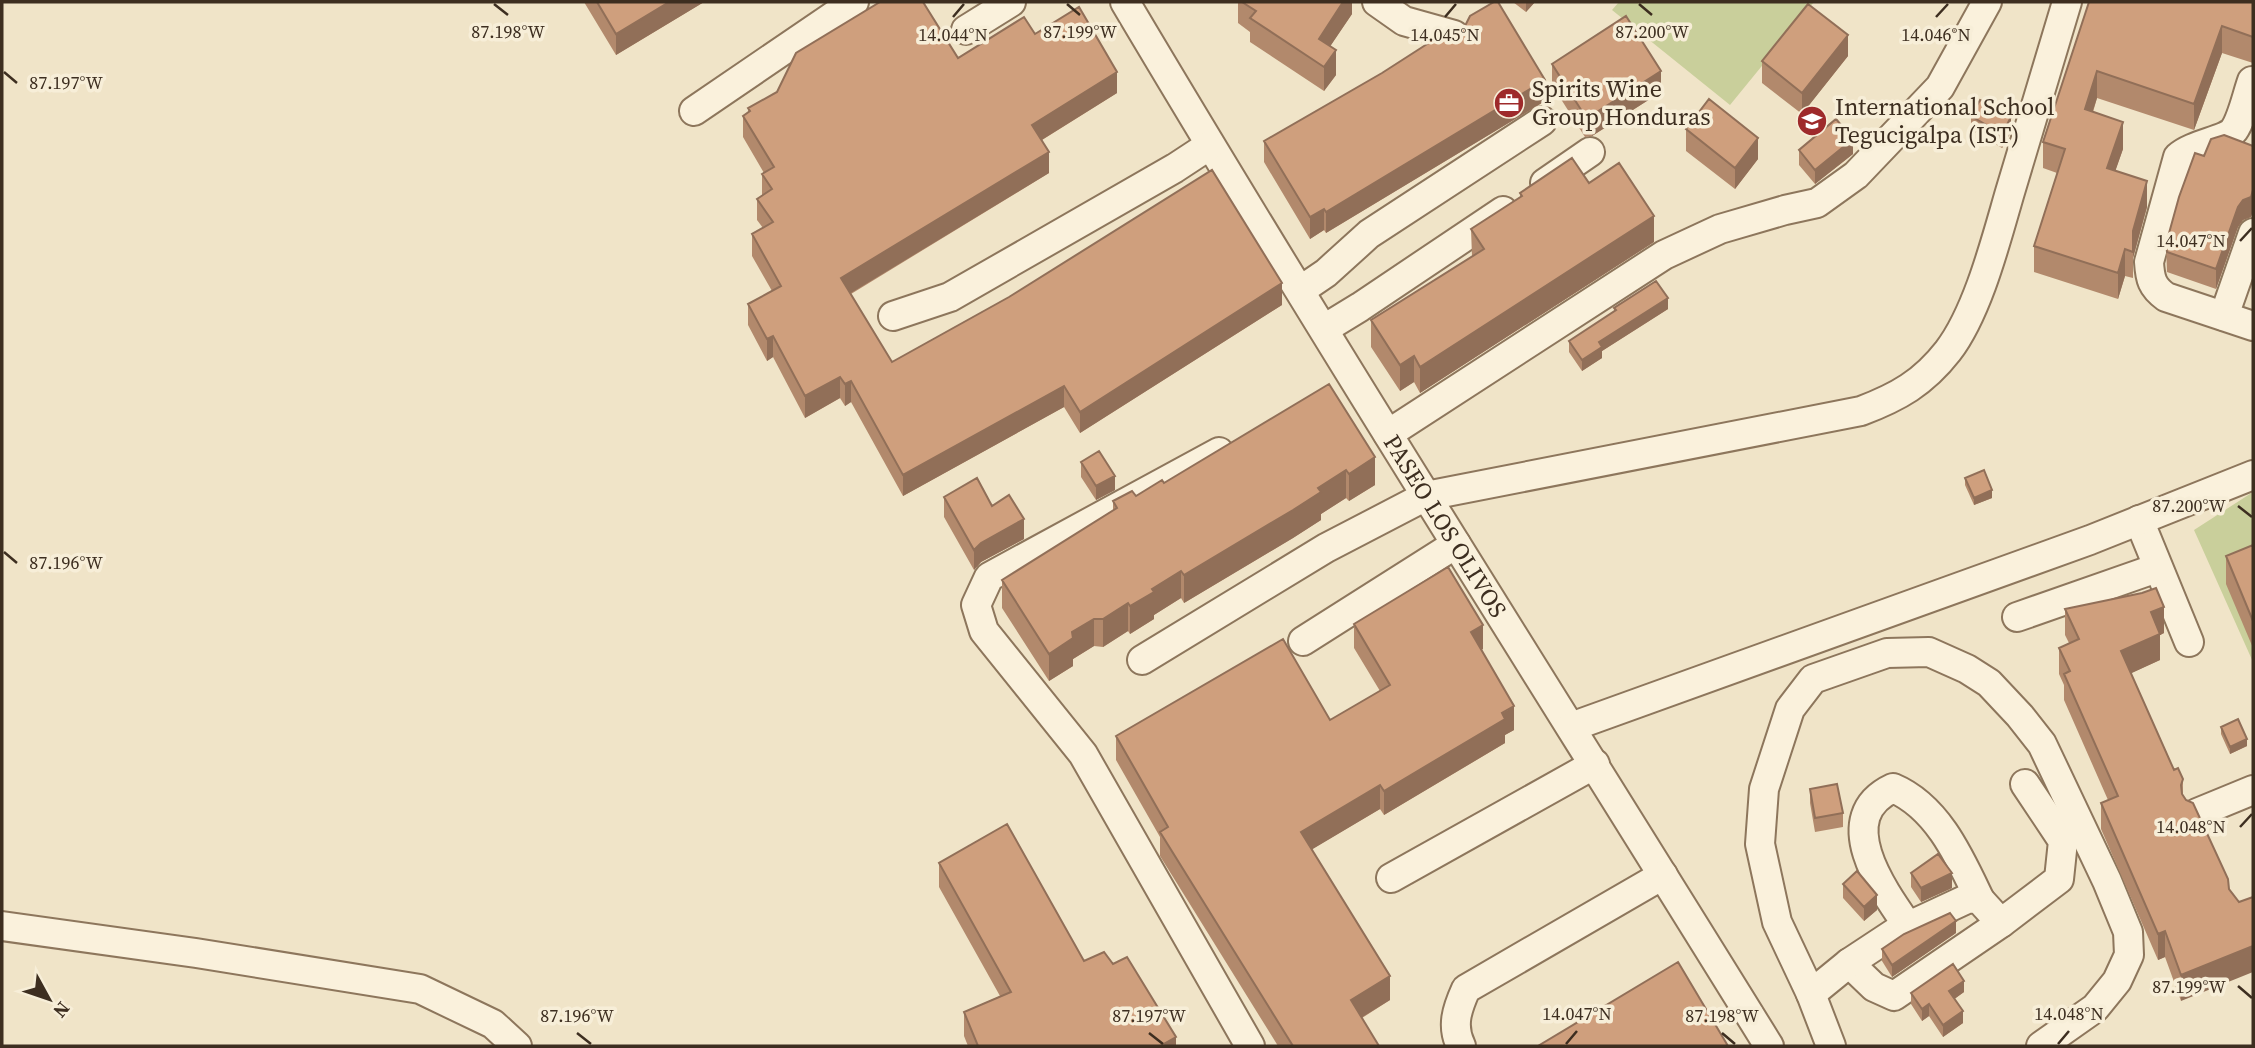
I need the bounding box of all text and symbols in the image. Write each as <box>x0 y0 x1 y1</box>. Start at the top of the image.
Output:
text: 87.198°W <box>471 19 545 44</box>
text: 87.199°W <box>1043 19 1117 44</box>
text: 87.200°W <box>1615 19 1689 44</box>
text: 14.044°N <box>918 22 988 47</box>
text: 14.045°N <box>1410 22 1480 47</box>
text: 14.046°N <box>1901 22 1971 47</box>
text: 87.197°W <box>29 70 103 95</box>
place label: Spirits Wine Group Honduras <box>1532 72 1711 133</box>
office icon: Spirits Wine Group Honduras <box>1492 86 1526 120</box>
place label: International School Tegucigalpa (IST) <box>1835 90 2054 151</box>
school or university icon: International School Tegucigalpa (IST) <box>1795 104 1829 138</box>
text: 14.047°N <box>2156 228 2226 253</box>
street label: PASEO LOS OLIVOS <box>1376 428 1515 624</box>
text: 87.200°W <box>2152 493 2226 518</box>
text: 87.196°W <box>29 550 103 575</box>
text: 14.048°N <box>2156 814 2226 839</box>
north arrow <box>14 964 84 1034</box>
text: 87.199°W <box>2152 974 2226 999</box>
text: N <box>48 996 76 1024</box>
text: 14.047°N <box>1542 1001 1612 1026</box>
text: 14.048°N <box>2034 1001 2104 1026</box>
text: 87.196°W <box>540 1003 614 1028</box>
text: 87.197°W <box>1112 1003 1186 1028</box>
text: 87.198°W <box>1685 1003 1759 1028</box>

